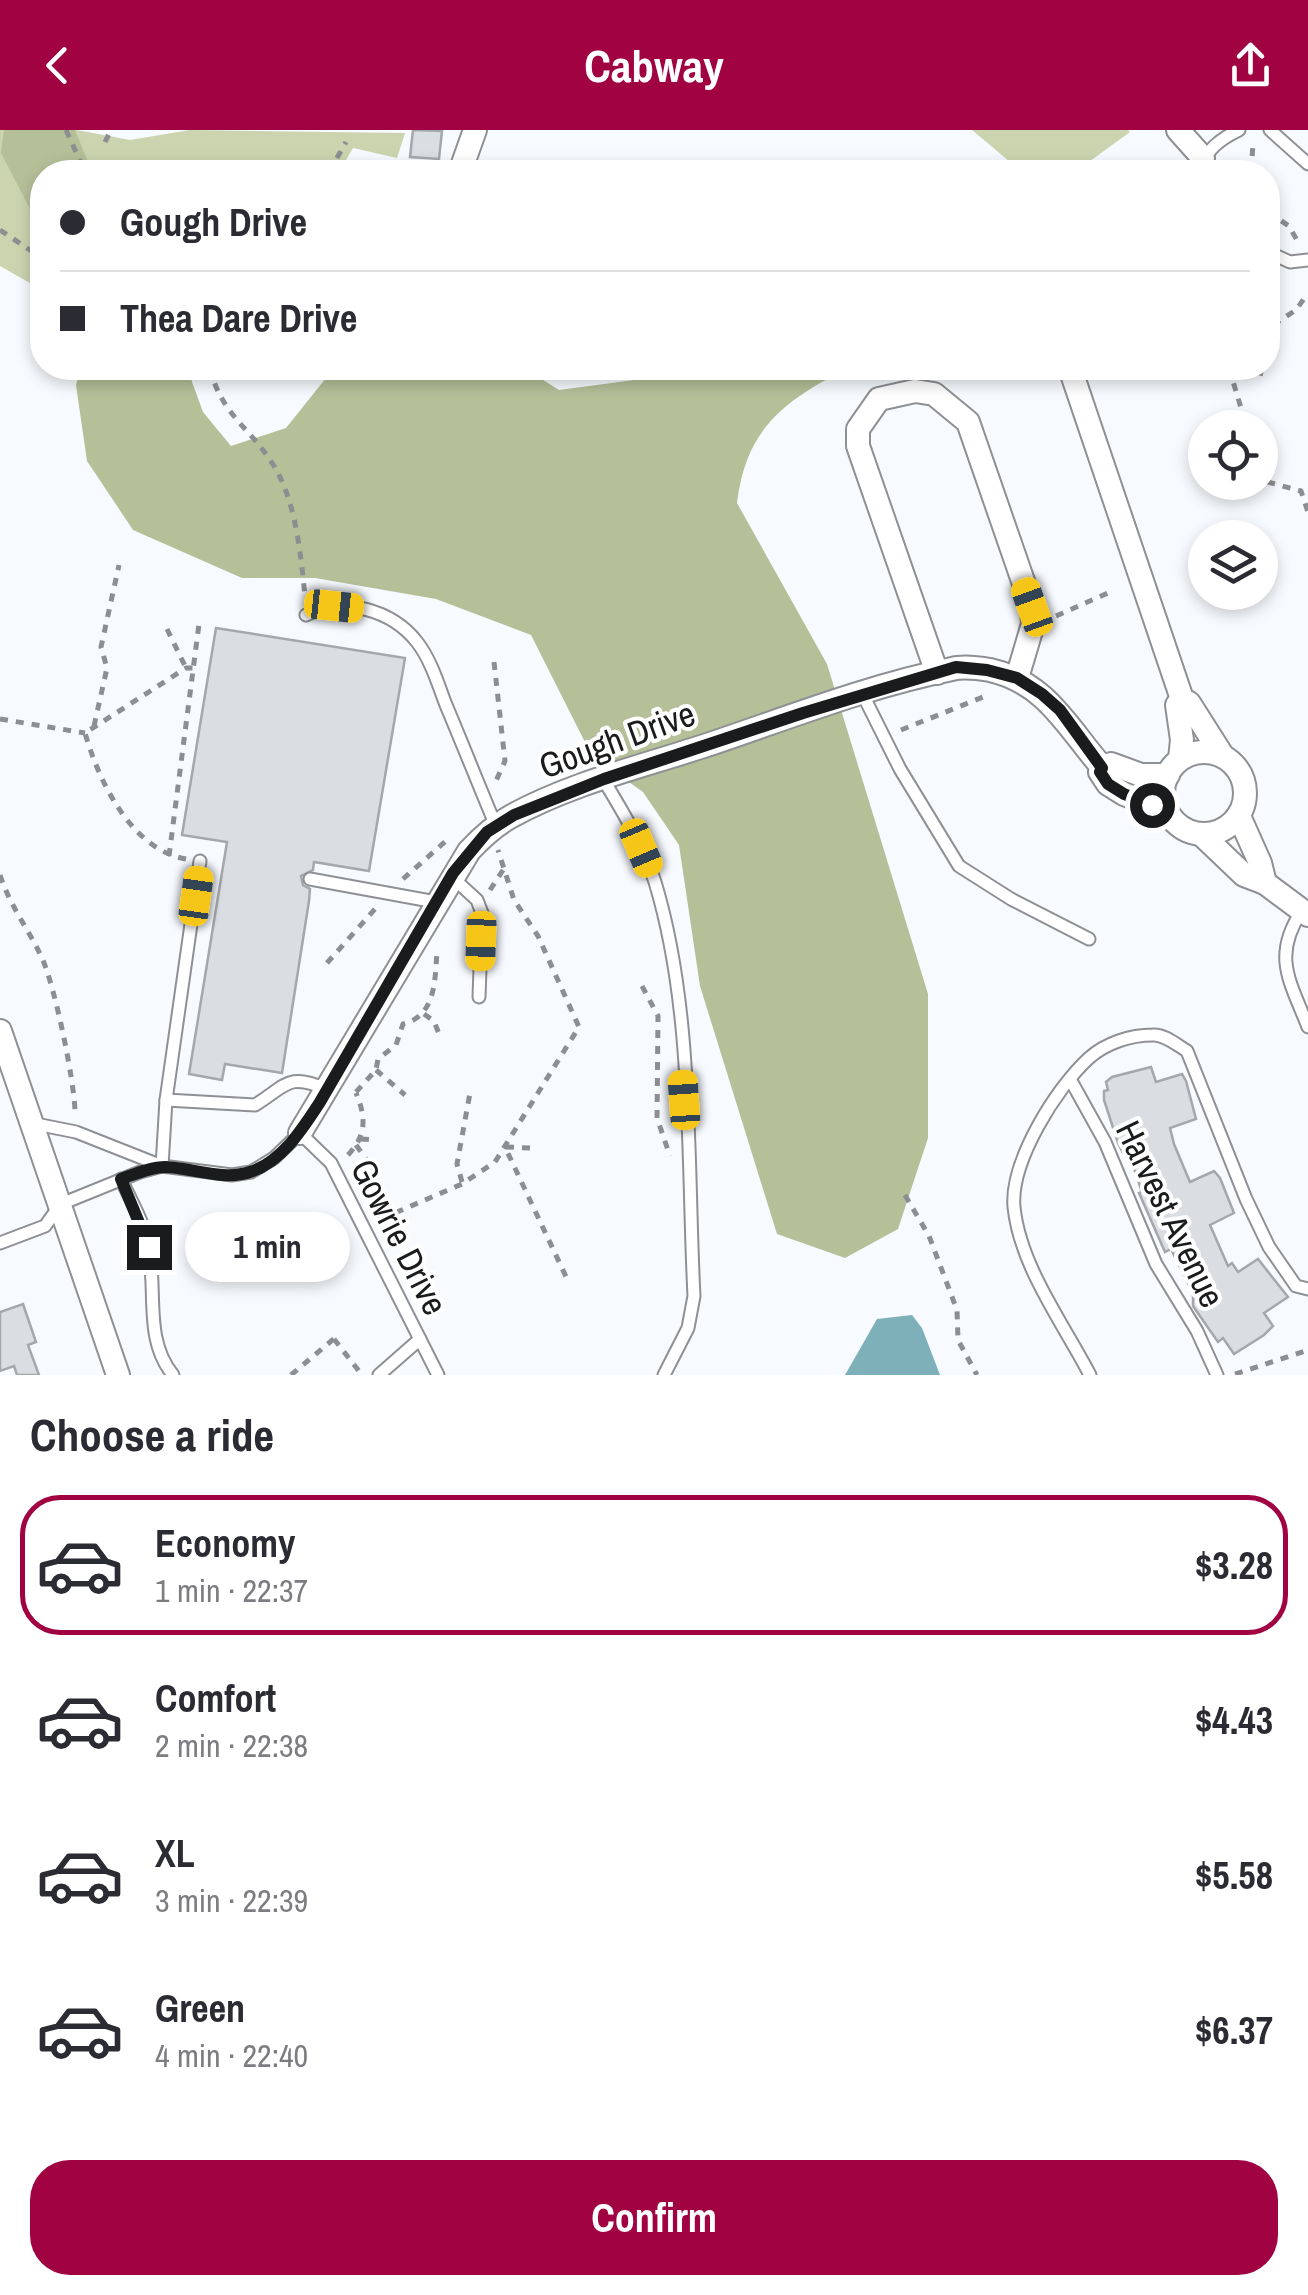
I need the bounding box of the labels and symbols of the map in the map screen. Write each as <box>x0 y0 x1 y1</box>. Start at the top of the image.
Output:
car <box>1008 574 1056 640</box>
car <box>303 588 365 624</box>
street label: Gough Drive <box>532 690 701 789</box>
route start <box>1130 783 1175 828</box>
car <box>615 815 667 881</box>
car <box>177 864 215 928</box>
car <box>465 910 497 972</box>
car <box>667 1069 701 1131</box>
street label: Harvest Avenue <box>1105 1113 1236 1315</box>
street label: Gowrie Drive <box>340 1151 459 1323</box>
callout: 1 min <box>184 1212 349 1282</box>
route end <box>127 1225 172 1270</box>

